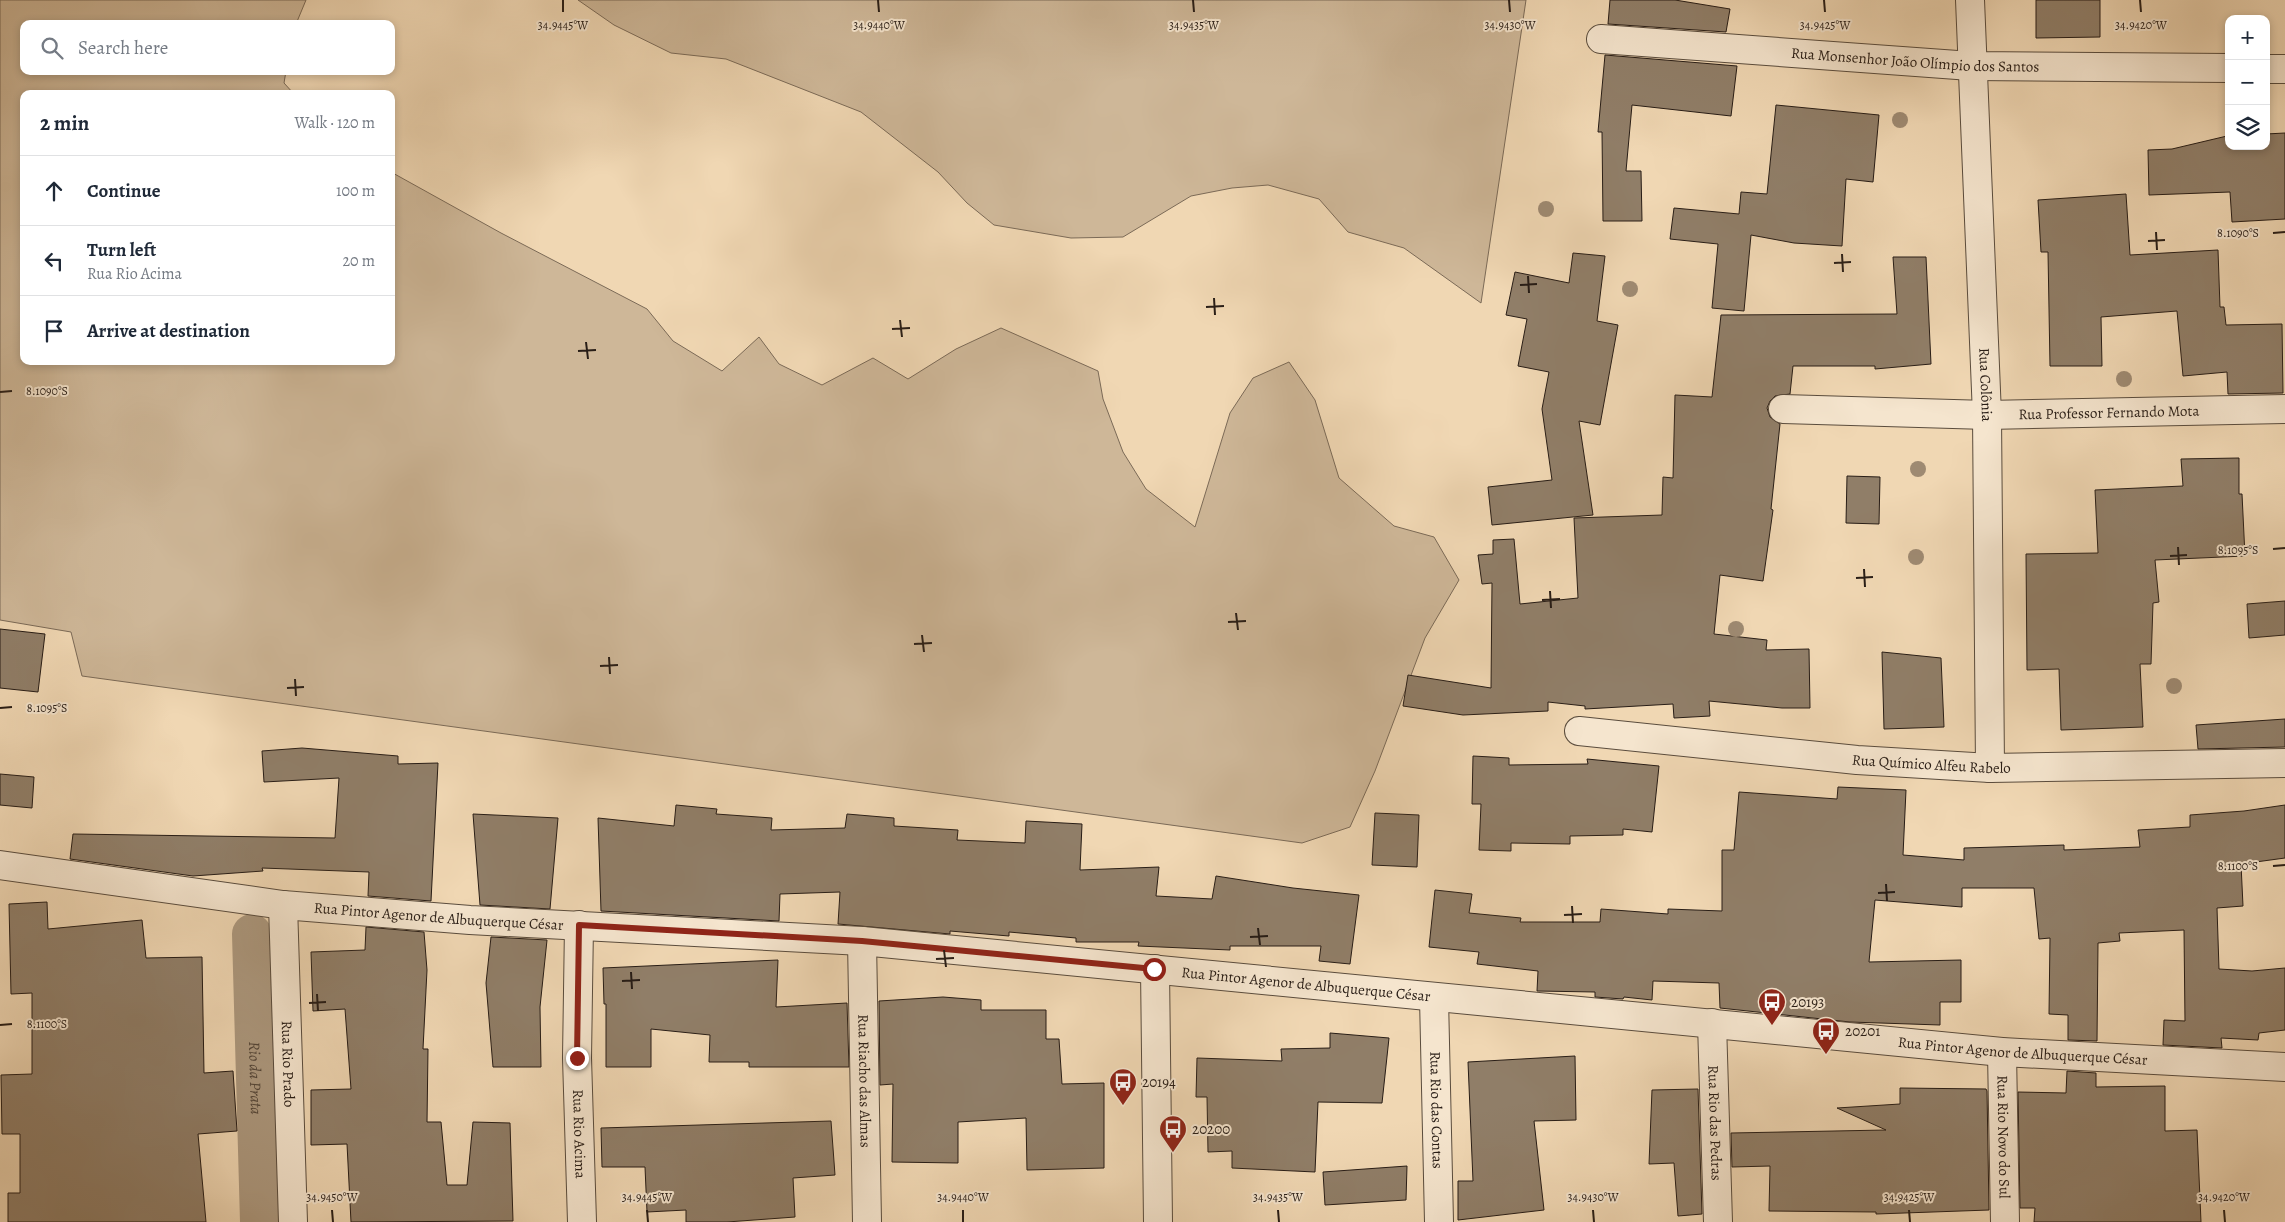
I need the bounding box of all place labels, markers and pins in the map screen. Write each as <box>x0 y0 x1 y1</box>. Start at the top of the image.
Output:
bus stop icon: 20193 <box>1757 987 1787 1026</box>
place label: 20193 <box>1791 992 1824 1012</box>
bus stop icon: 20201 <box>1811 1016 1841 1055</box>
place label: 20201 <box>1845 1021 1880 1041</box>
bus stop icon: 20194 <box>1108 1067 1138 1106</box>
place label: 20194 <box>1142 1072 1176 1092</box>
bus stop icon: 20200 <box>1158 1114 1188 1153</box>
place label: 20200 <box>1192 1119 1230 1139</box>

